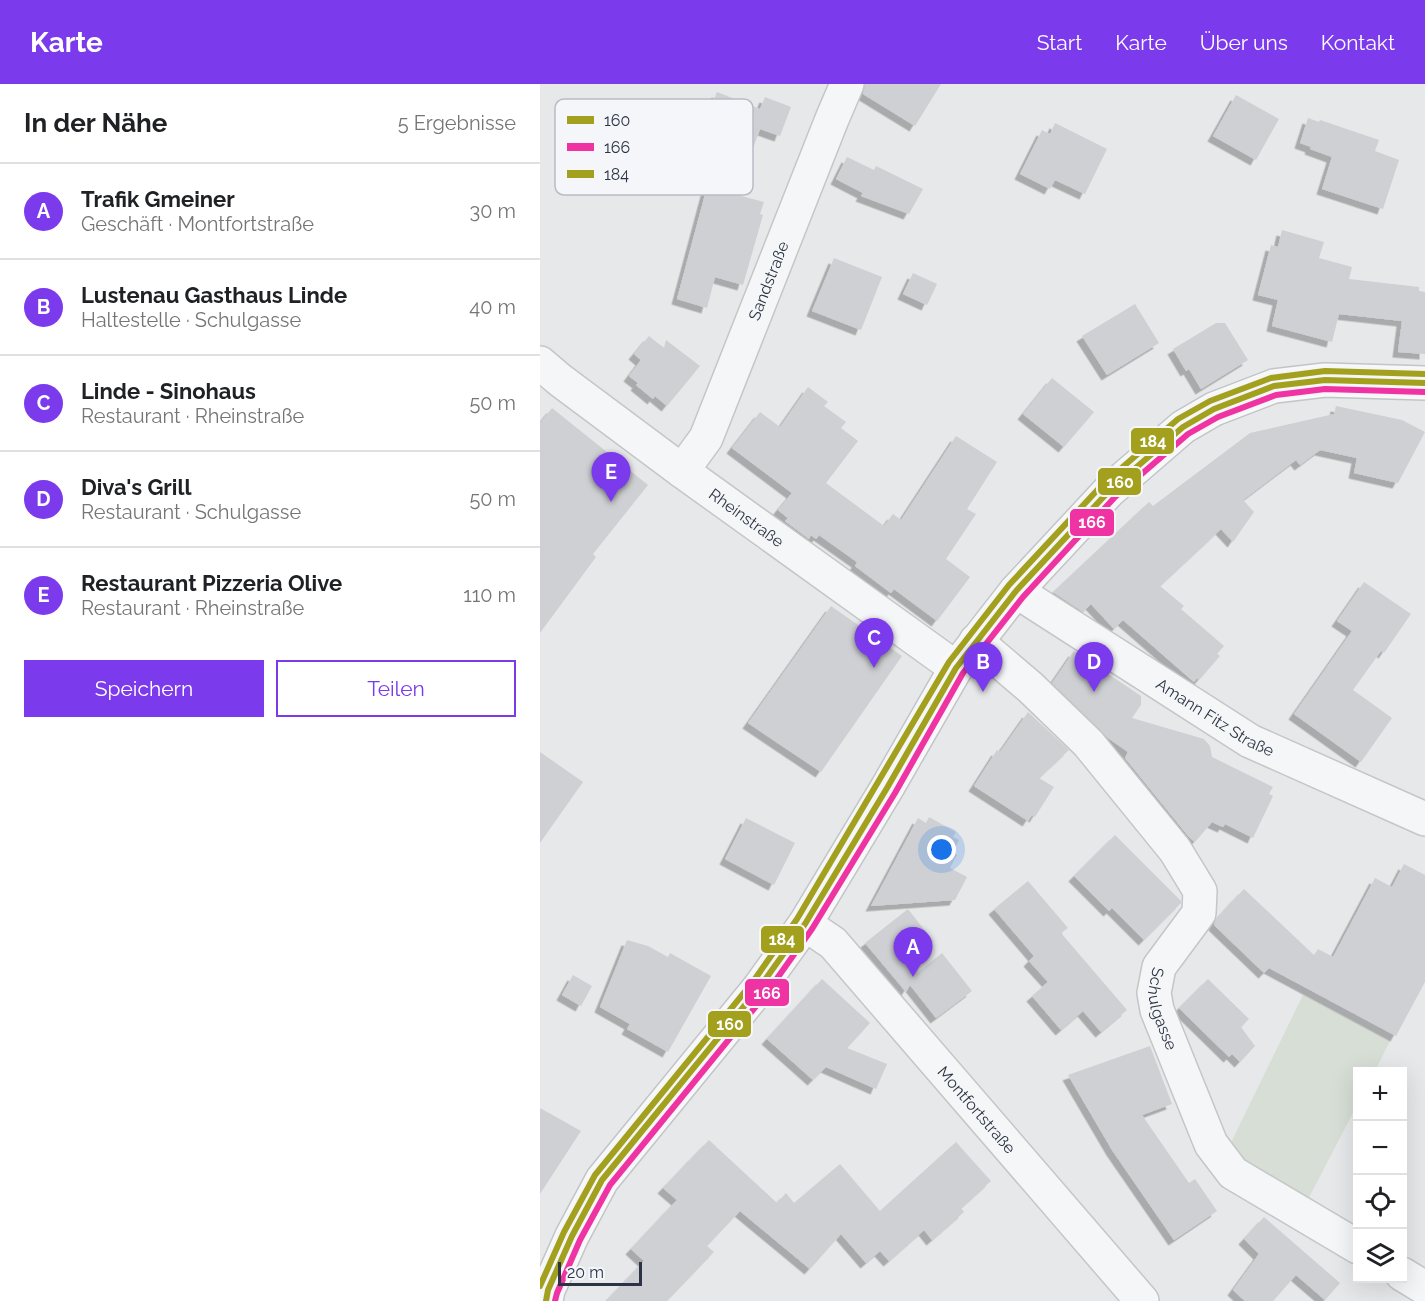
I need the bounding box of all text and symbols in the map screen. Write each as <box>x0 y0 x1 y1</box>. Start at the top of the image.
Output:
text: Karte <box>30 26 103 59</box>
text: Start <box>1037 30 1082 55</box>
text: Karte <box>1115 30 1167 55</box>
text: Über uns <box>1200 30 1288 55</box>
text: Kontakt <box>1321 30 1395 55</box>
legend <box>555 99 753 195</box>
text: In der Nähe <box>24 108 167 138</box>
text: 5 Ergebnisse <box>398 111 516 135</box>
text: 160 <box>604 111 630 130</box>
text: 166 <box>604 138 630 157</box>
text: 184 <box>604 165 629 184</box>
text: Trafik Gmeiner <box>81 186 235 212</box>
text: A <box>37 199 50 223</box>
text: 30 m <box>470 199 516 223</box>
text: Geschäft · Montfortstraße <box>81 212 314 236</box>
street label: Sandstraße <box>744 239 793 323</box>
text: Lustenau Gasthaus Linde <box>81 282 347 308</box>
text: B <box>37 295 50 319</box>
text: 40 m <box>469 295 516 319</box>
text: Haltestelle · Schulgasse <box>81 308 301 332</box>
text: Linde - Sinohaus <box>81 378 256 404</box>
text: C <box>37 391 50 415</box>
text: 50 m <box>469 391 516 415</box>
text: Restaurant · Rheinstraße <box>81 404 304 428</box>
line badge: 184 <box>1130 427 1175 455</box>
text: 184 <box>1140 432 1166 451</box>
pin: E <box>592 452 630 502</box>
line badge: 160 <box>1097 467 1142 496</box>
text: 160 <box>1106 473 1134 492</box>
text: Diva's Grill <box>81 474 191 500</box>
street label: Rheinstraße <box>705 485 787 551</box>
text: D <box>36 487 51 511</box>
text: 50 m <box>469 487 516 511</box>
text: Restaurant · Schulgasse <box>81 500 301 524</box>
line badge: 166 <box>1069 508 1115 537</box>
text: 166 <box>1078 513 1106 532</box>
text: Restaurant Pizzeria Olive <box>81 570 342 596</box>
text: E <box>37 583 50 607</box>
text: 110 m <box>463 583 516 607</box>
text: Restaurant · Rheinstraße <box>81 596 304 620</box>
pin: C <box>854 618 894 668</box>
pin: B <box>964 642 1002 692</box>
pin: D <box>1074 642 1114 692</box>
button: Speichern <box>24 660 264 717</box>
button: Teilen <box>276 660 516 717</box>
street label: Amann Fitz Straße <box>1153 674 1277 761</box>
your location <box>927 835 956 864</box>
line badge: 184 <box>760 925 805 954</box>
pin: A <box>894 928 932 977</box>
text: 184 <box>769 930 795 949</box>
street label: Schulgasse <box>1144 966 1181 1053</box>
line badge: 166 <box>744 978 790 1007</box>
text: 166 <box>753 984 781 1003</box>
line badge: 160 <box>707 1010 752 1038</box>
text: 160 <box>716 1015 744 1034</box>
street label: Montfortstraße <box>934 1062 1019 1158</box>
map controls <box>1353 1067 1407 1283</box>
button: + <box>1353 1067 1407 1121</box>
button: − <box>1353 1121 1407 1175</box>
button: locate <box>1353 1175 1407 1229</box>
button: layers <box>1353 1229 1407 1283</box>
scale bar <box>558 1259 642 1286</box>
text: 20 m <box>567 1263 604 1282</box>

